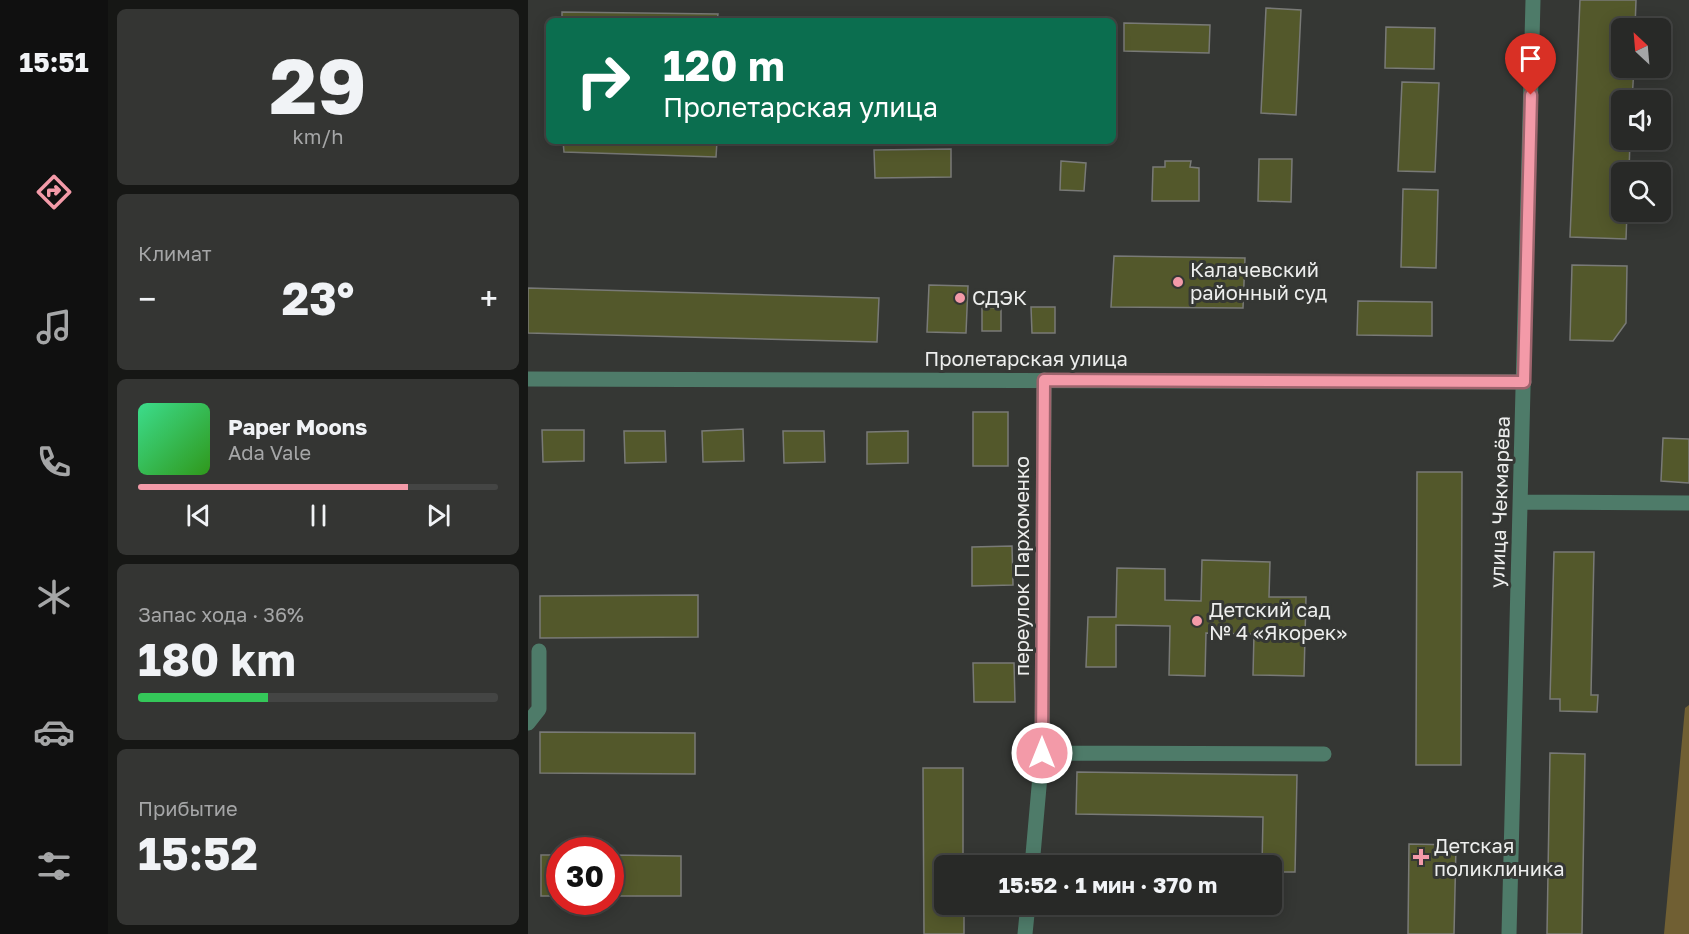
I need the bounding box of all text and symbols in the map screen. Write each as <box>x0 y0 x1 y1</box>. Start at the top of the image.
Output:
north arrow <box>1611 18 1671 78</box>
map controls <box>1611 18 1671 222</box>
pin <box>1505 33 1556 95</box>
text: 29 <box>269 38 367 131</box>
text: 120 m <box>663 40 785 90</box>
icon: right <box>564 42 642 120</box>
icon: arrive <box>1514 42 1547 75</box>
text: 15:51 <box>19 46 89 78</box>
button: sound <box>1611 90 1671 150</box>
text: Пролетарская улица <box>663 91 938 123</box>
text: km/h <box>293 124 343 148</box>
button: search <box>1611 162 1671 222</box>
icon: directions <box>33 171 75 213</box>
text: Климат <box>138 241 212 265</box>
place label: Калачевский районный суд <box>1190 257 1327 304</box>
text: 23° <box>282 271 354 325</box>
marker: Калачевский районный суд <box>1171 275 1185 289</box>
text: − <box>138 279 156 318</box>
text: + <box>480 279 498 318</box>
place label: СДЭК <box>972 285 1027 309</box>
marker: СДЭК <box>953 291 967 305</box>
icon: music <box>33 306 75 348</box>
street label: Пролетарская улица <box>924 346 1128 370</box>
text: Paper Moons <box>228 413 367 440</box>
street label: улица Чекмарёва <box>1484 415 1514 588</box>
text: Ada Vale <box>228 440 311 464</box>
icon: phone <box>33 441 75 483</box>
street label: переулок Пархоменко <box>1009 456 1033 676</box>
icon: previous <box>182 499 215 532</box>
icon: pause <box>302 499 335 532</box>
icon: next <box>422 499 455 532</box>
icon: climate <box>33 576 75 618</box>
place label: Детский сад № 4 «Якорек» <box>1209 597 1347 644</box>
text: Запас хода · 36% <box>138 602 304 626</box>
marker: Детский сад № 4 «Якорек» <box>1190 614 1204 628</box>
text: 180 km <box>138 632 296 686</box>
icon: car <box>33 711 75 753</box>
position arrow <box>1010 721 1074 785</box>
text: Прибытие <box>138 796 238 820</box>
text: 15:52 <box>138 826 258 880</box>
place label: Детская поликлиника <box>1434 833 1565 880</box>
speed limit sign: 30 <box>546 837 624 915</box>
icon: filters <box>33 845 75 887</box>
marker: Детская поликлиника <box>1412 848 1430 866</box>
text: 15:52 · 1 мин · 370 m <box>999 871 1217 898</box>

